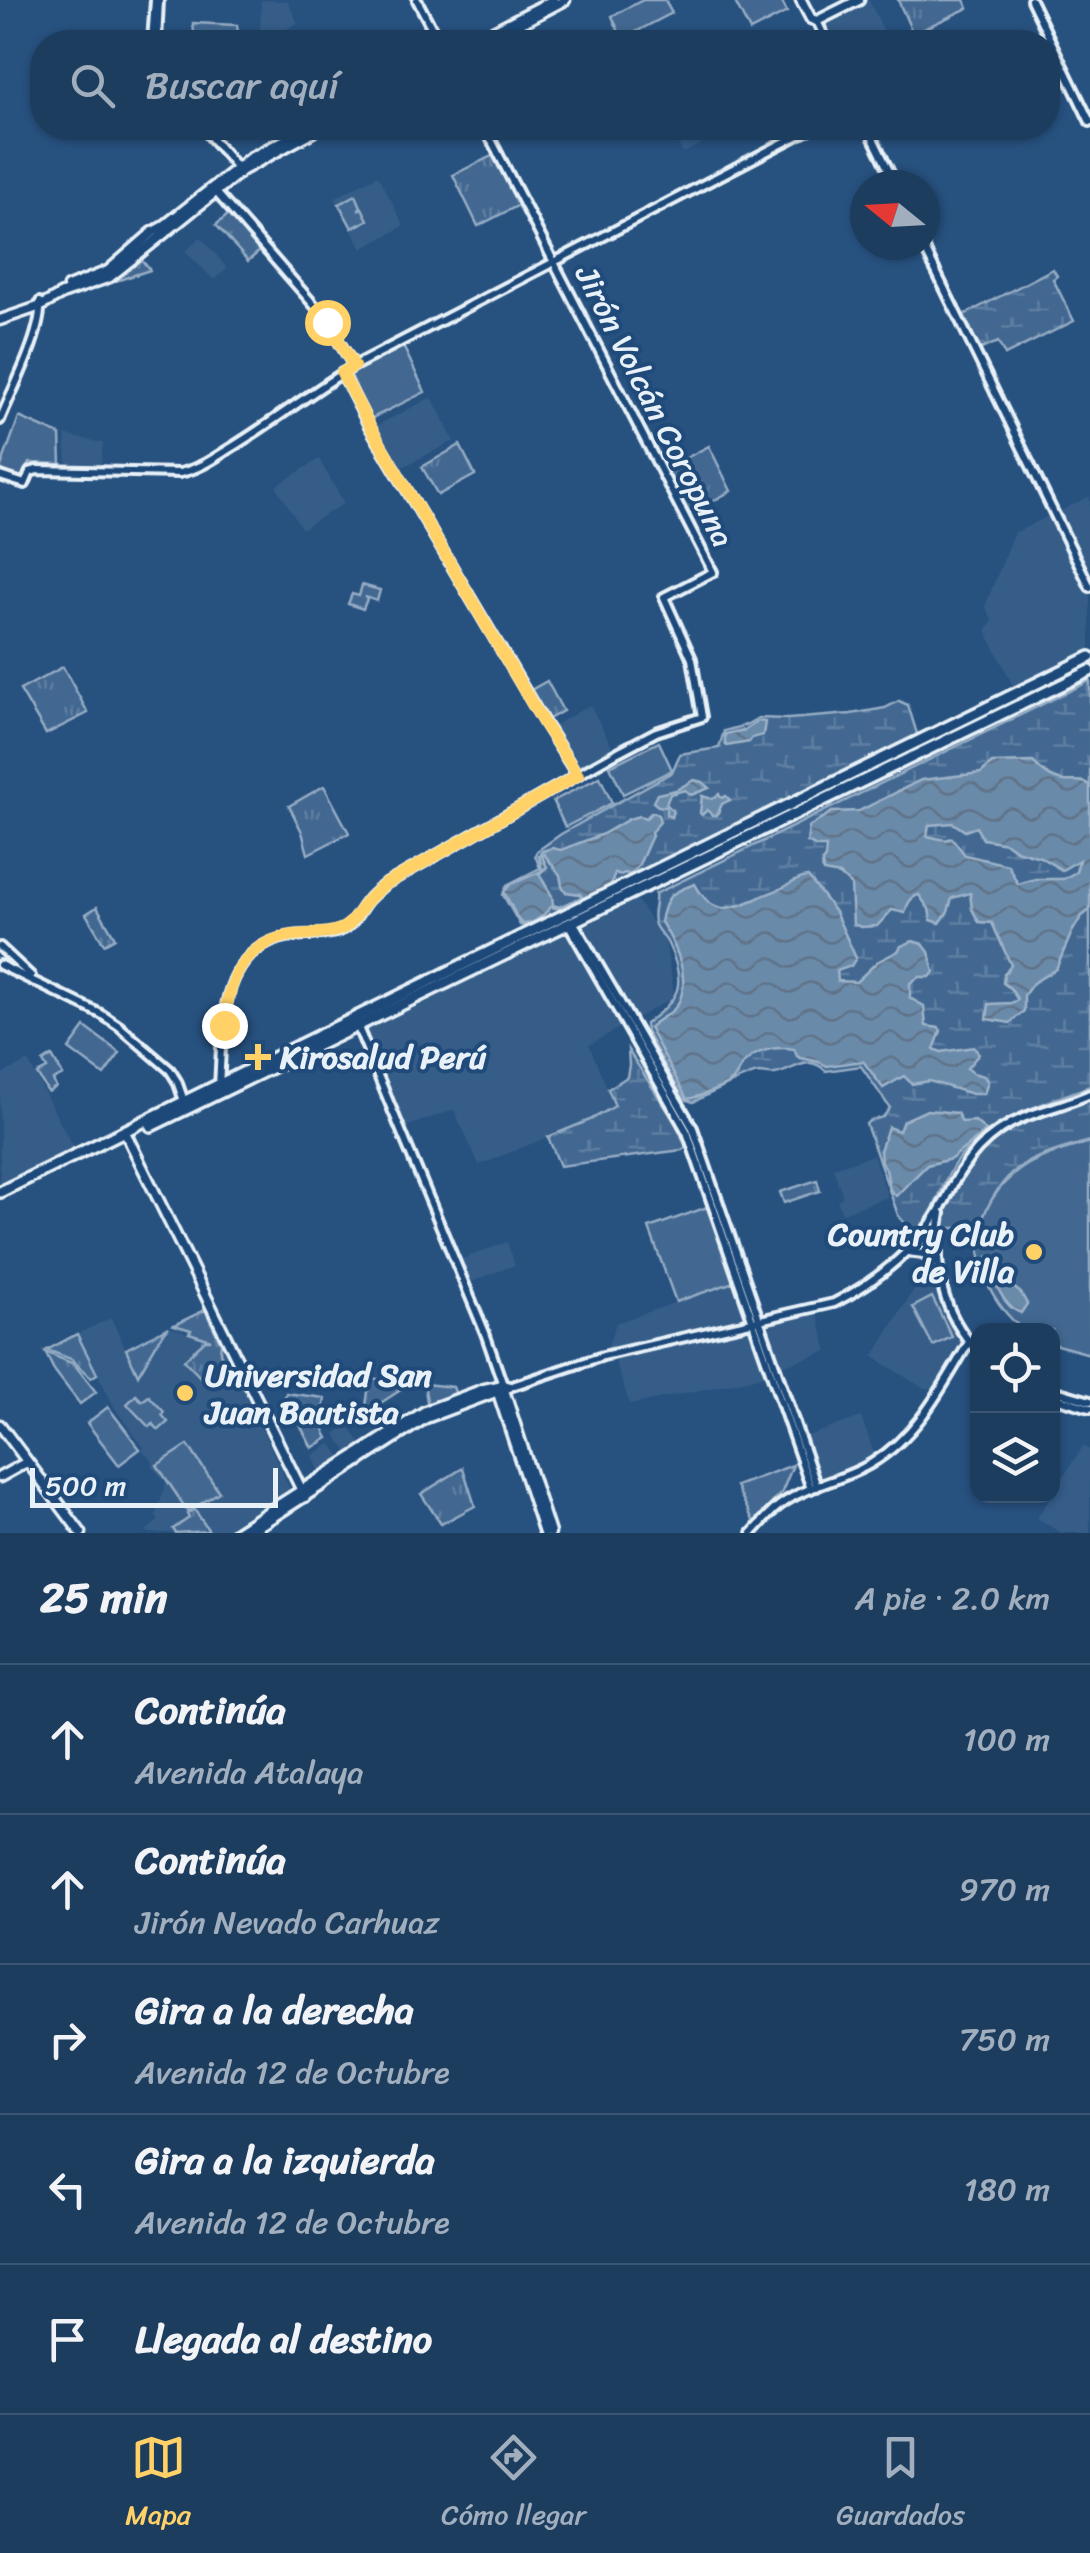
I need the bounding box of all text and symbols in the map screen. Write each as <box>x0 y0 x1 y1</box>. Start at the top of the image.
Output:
search box <box>30 30 1060 140</box>
text: Buscar aquí <box>145 52 339 119</box>
icon: search <box>65 58 120 113</box>
north arrow <box>850 170 940 260</box>
street label: Jirón Volcán Coropuna <box>558 254 751 558</box>
route start <box>305 300 351 346</box>
route end <box>202 1003 248 1049</box>
place label: Kirosalud Perú <box>279 1029 487 1086</box>
marker: Kirosalud Perú <box>245 1044 271 1070</box>
place label: Country Club de Villa <box>827 1206 1015 1300</box>
marker: Country Club de Villa <box>1023 1241 1045 1263</box>
map controls <box>970 1323 1060 1503</box>
button: locate <box>970 1323 1060 1413</box>
place label: Universidad San Juan Bautista <box>203 1347 433 1441</box>
marker: Universidad San Juan Bautista <box>174 1382 196 1404</box>
button: layers <box>970 1413 1060 1503</box>
text: 500 m <box>45 1461 126 1510</box>
scale bar <box>30 1463 278 1508</box>
text: 25 min <box>40 1561 167 1635</box>
text: A pie · 2.0 km <box>855 1570 1050 1627</box>
text: Continúa <box>135 1677 286 1744</box>
text: 100 m <box>963 1711 1050 1768</box>
icon: ahead <box>40 1712 95 1767</box>
text: Avenida Atalaya <box>135 1744 363 1801</box>
text: Continúa <box>135 1827 286 1894</box>
text: 970 m <box>959 1861 1050 1918</box>
icon: ahead <box>40 1862 95 1917</box>
text: Jirón Nevado Carhuaz <box>135 1894 439 1951</box>
text: Gira a la derecha <box>135 1977 414 2044</box>
text: 750 m <box>959 2011 1050 2068</box>
icon: right <box>40 2012 95 2067</box>
text: Avenida 12 de Octubre <box>135 2044 450 2101</box>
text: Gira a la izquierda <box>135 2127 435 2194</box>
text: 180 m <box>964 2161 1050 2218</box>
icon: left <box>40 2162 95 2217</box>
text: Avenida 12 de Octubre <box>135 2194 450 2251</box>
text: Llegada al destino <box>135 2306 432 2373</box>
icon: arrive <box>40 2312 95 2367</box>
tab: Mapa <box>125 2430 191 2539</box>
tab: Cómo llegar <box>441 2430 586 2539</box>
tab: Guardados <box>836 2430 965 2539</box>

